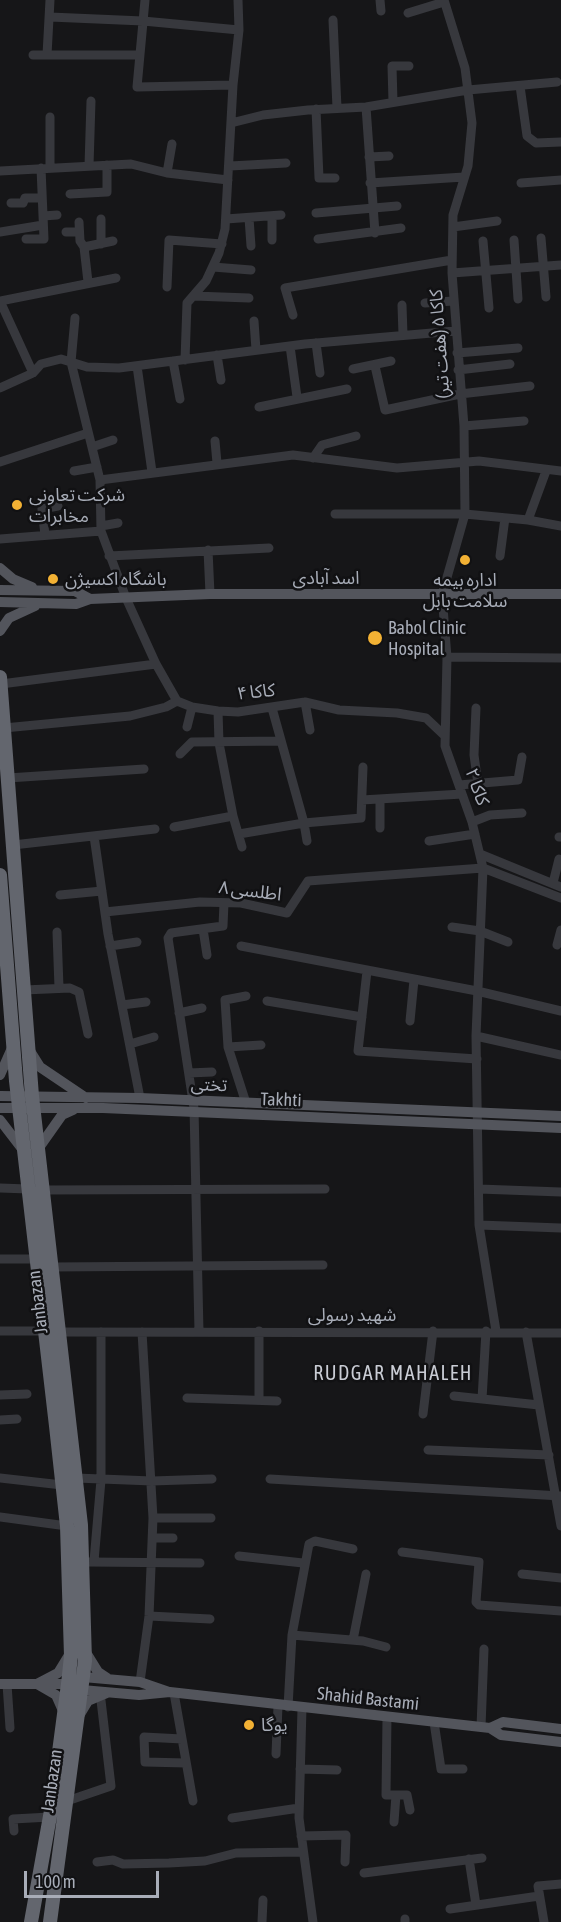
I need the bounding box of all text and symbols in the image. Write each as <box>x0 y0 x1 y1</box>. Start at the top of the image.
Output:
street label: کاکا ۵ (هفت تیر) <box>425 288 455 400</box>
place label: شرکت تعاونی مخابرات <box>29 484 125 526</box>
marker: شرکت تعاونی مخابرات <box>10 498 24 512</box>
marker: اداره بیمه سلامت بابل <box>458 553 472 567</box>
street label: اسد آبادی <box>292 567 360 589</box>
place label: باشگاه اکسیژن <box>65 568 167 590</box>
place label: اداره بیمه سلامت بابل <box>423 569 507 612</box>
marker: باشگاه اکسیژن <box>46 572 60 586</box>
place label: Babol Clinic Hospital <box>388 617 466 660</box>
marker: Babol Clinic Hospital <box>366 629 384 647</box>
street label: کاکا ۴ <box>236 679 276 705</box>
street label: کاکا ۲ <box>460 765 494 809</box>
street label: اطلسی ۸ <box>217 876 283 906</box>
street label: تختی <box>190 1074 228 1096</box>
street label: Takhti <box>260 1088 302 1112</box>
street label: Janbazan <box>23 1269 53 1335</box>
street label: شهید رسولی <box>308 1304 396 1326</box>
district label: RUDGAR MAHALEH <box>313 1362 473 1386</box>
street label: Shahid Bastami <box>316 1683 420 1715</box>
place label: یوگا <box>261 1714 288 1736</box>
marker: یوگا <box>242 1718 256 1732</box>
street label: Janbazan <box>37 1748 67 1814</box>
scale bar <box>27 1859 162 1897</box>
text: 100 m <box>35 1871 76 1892</box>

